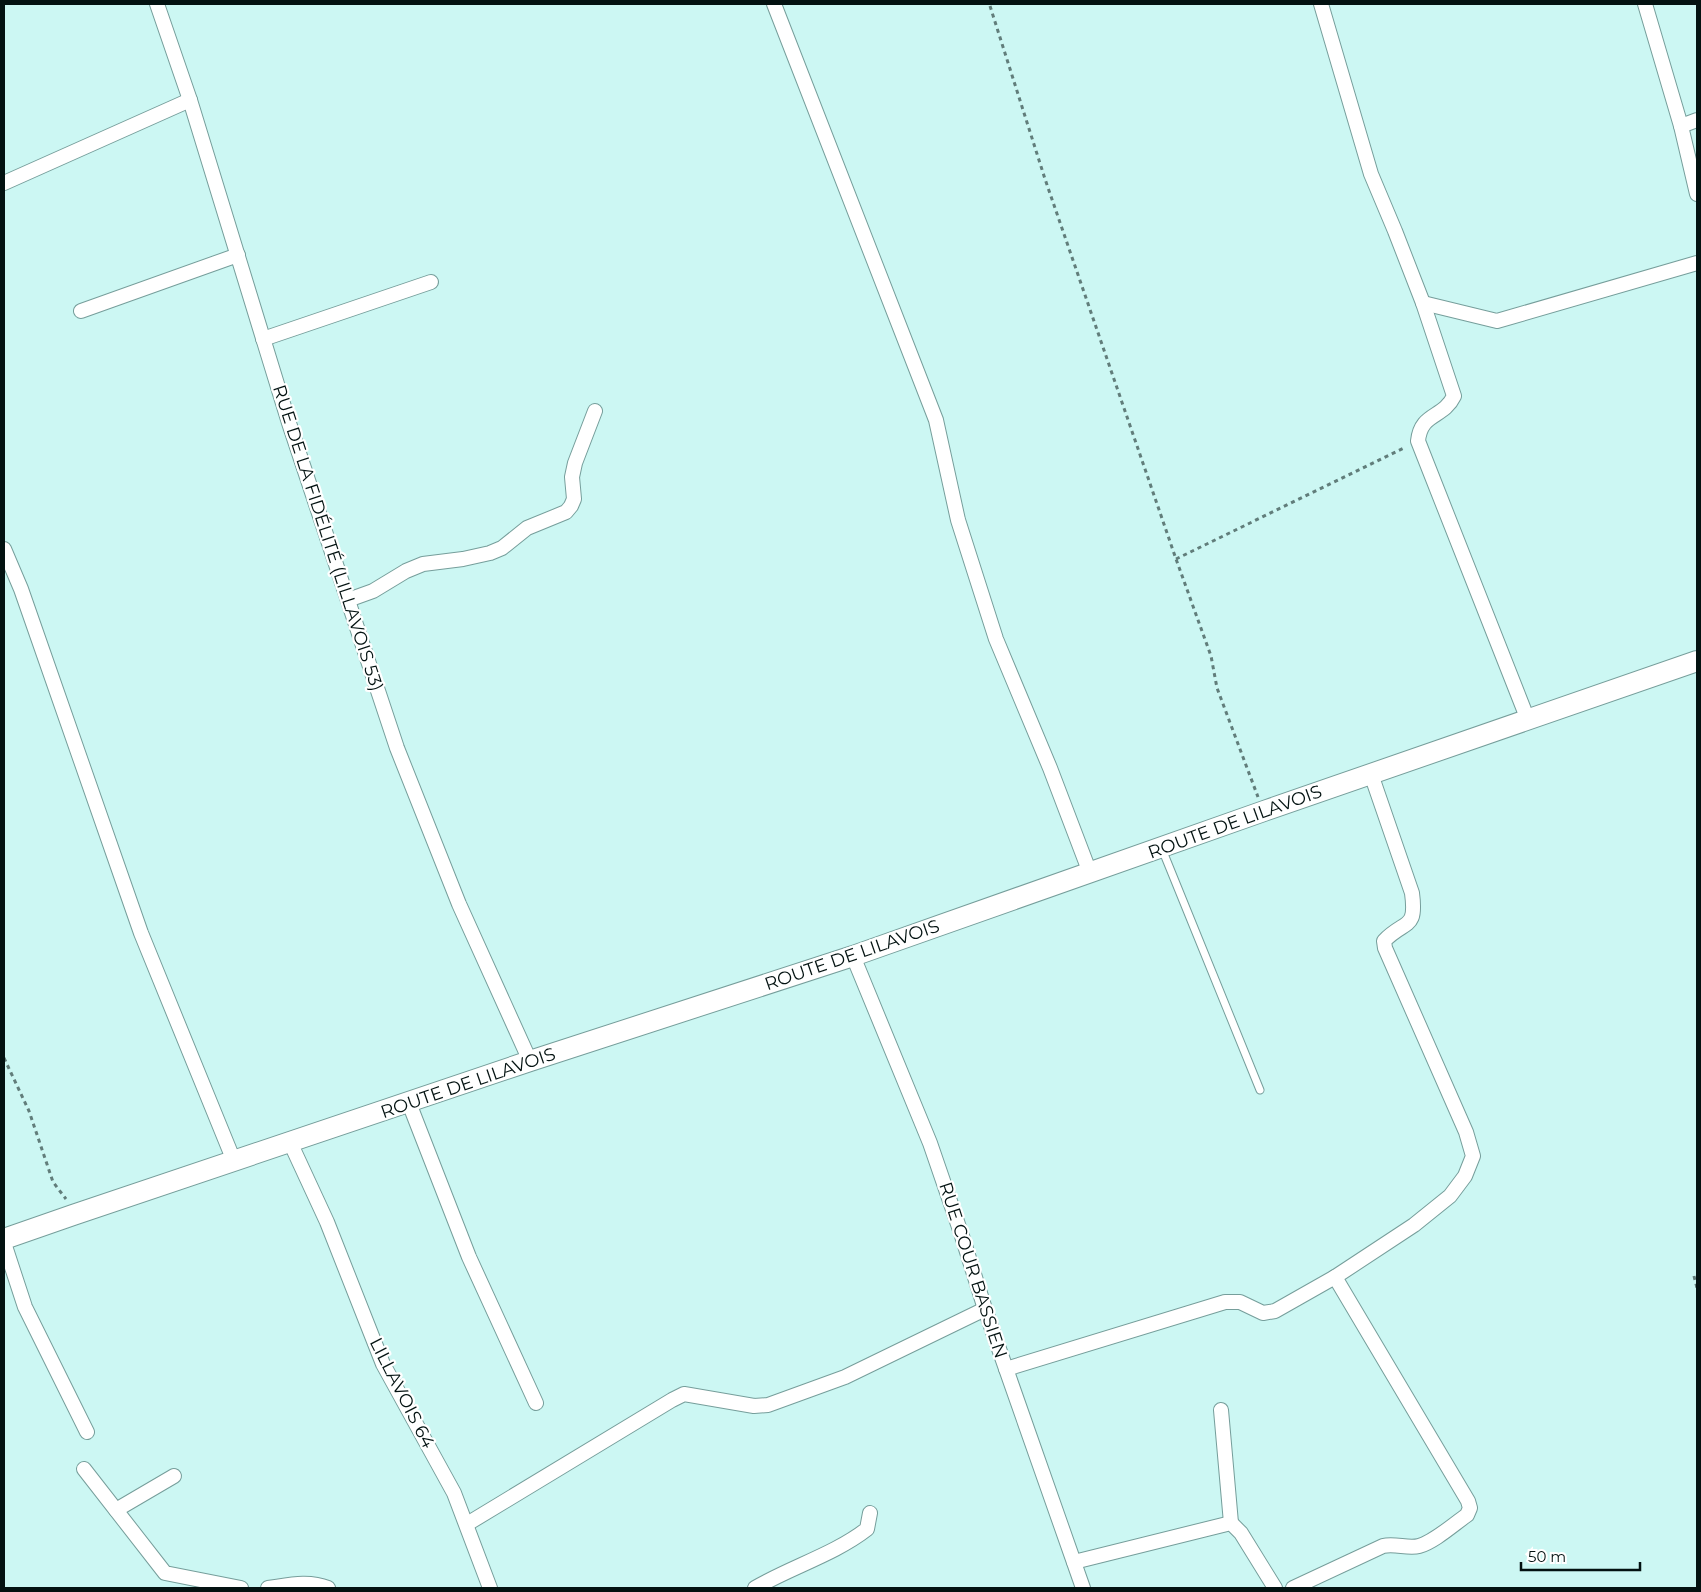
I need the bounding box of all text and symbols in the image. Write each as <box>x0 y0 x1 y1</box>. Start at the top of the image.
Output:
street label: RUE DE LA FIDÉLITÉ (LILLAVOIS 53) <box>268 382 388 694</box>
street label: ROUTE DE LILAVOIS <box>1145 780 1325 864</box>
street label: ROUTE DE LILAVOIS <box>762 915 942 995</box>
street label: ROUTE DE LILAVOIS <box>378 1043 558 1123</box>
street label: RUE COUR BASSIEN <box>934 1179 1012 1361</box>
street label: LILLAVOIS 64 <box>365 1334 439 1452</box>
scale bar <box>1521 1540 1640 1572</box>
text: 50 m <box>1528 1547 1566 1566</box>

